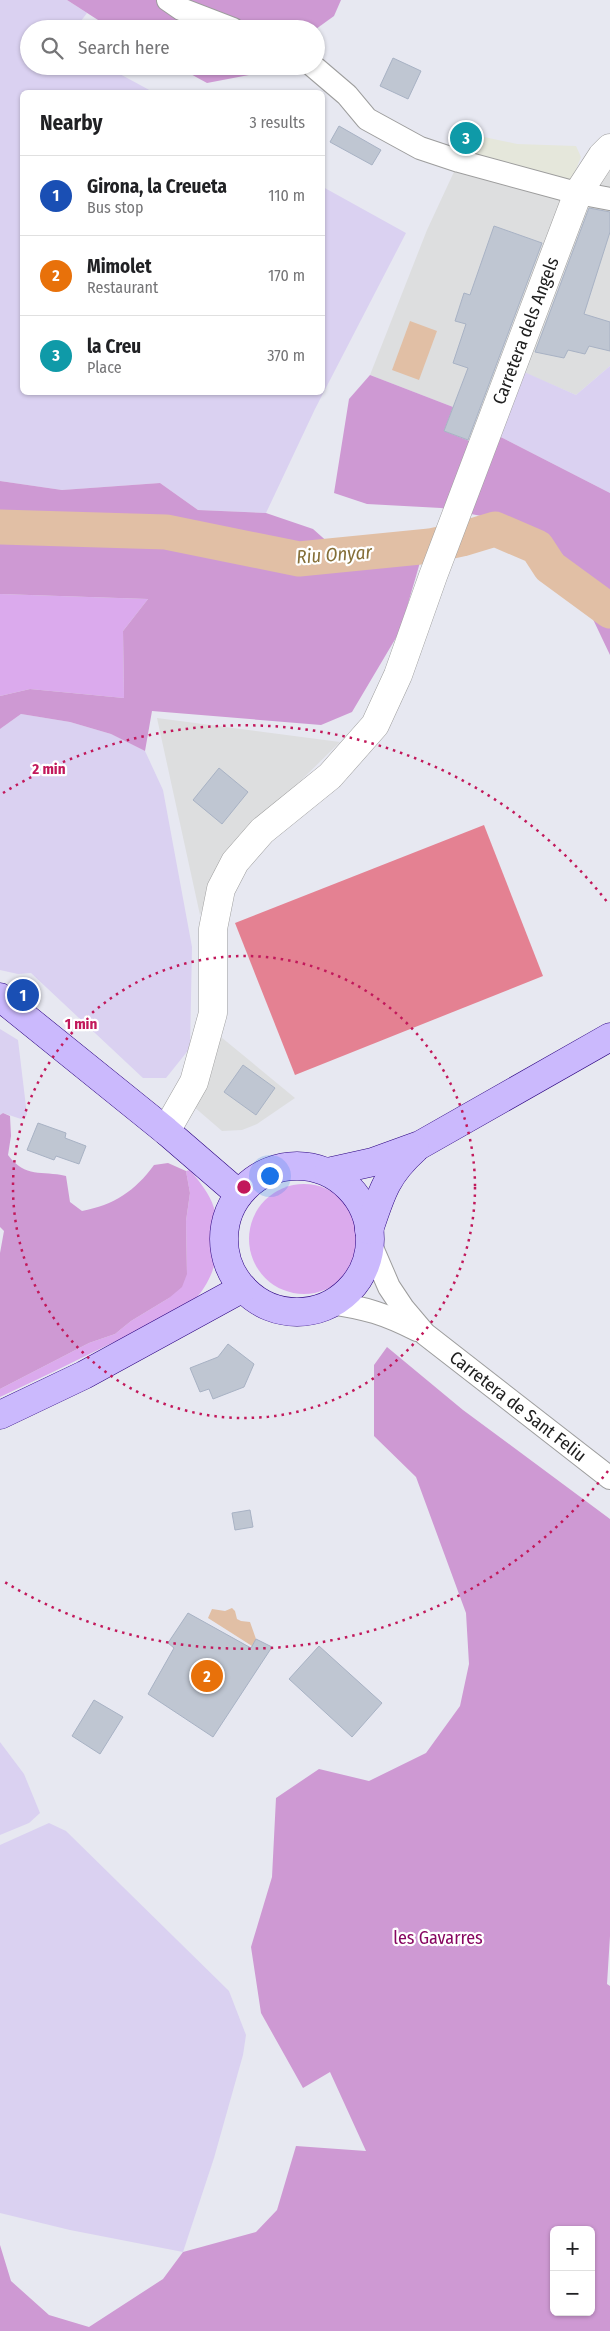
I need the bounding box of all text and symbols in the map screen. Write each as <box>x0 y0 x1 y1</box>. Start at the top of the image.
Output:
search box <box>20 20 325 75</box>
icon: search <box>38 34 66 62</box>
text: Search here <box>78 36 170 59</box>
text: Nearby <box>40 110 102 136</box>
text: 3 results <box>249 113 305 132</box>
pin: 3 <box>450 119 482 157</box>
text: Girona, la Creueta <box>87 175 227 198</box>
text: 1 <box>53 186 59 205</box>
text: 110 m <box>268 186 305 205</box>
text: Bus stop <box>87 198 143 217</box>
street label: Carretera dels Angels <box>488 254 564 408</box>
text: Mimolet <box>87 255 152 278</box>
text: 2 <box>52 266 60 285</box>
text: 170 m <box>268 266 305 285</box>
text: Restaurant <box>87 278 158 297</box>
text: la Creu <box>87 335 141 358</box>
text: 3 <box>52 346 60 365</box>
text: 370 m <box>267 346 305 365</box>
text: Place <box>87 358 122 377</box>
water label: Riu Onyar <box>295 540 374 569</box>
text: 2 min <box>31 760 66 778</box>
pin: 1 <box>7 976 39 1014</box>
text: 1 min <box>65 1015 97 1033</box>
your location <box>257 1163 283 1189</box>
centre of rings <box>235 1178 253 1196</box>
street label: Carretera de Sant Feliu <box>445 1346 591 1466</box>
pin: 2 <box>191 1657 223 1695</box>
park label: les Gavarres <box>393 1927 483 1949</box>
map controls <box>550 2226 595 2316</box>
button: + <box>550 2226 595 2271</box>
button: − <box>550 2271 595 2316</box>

